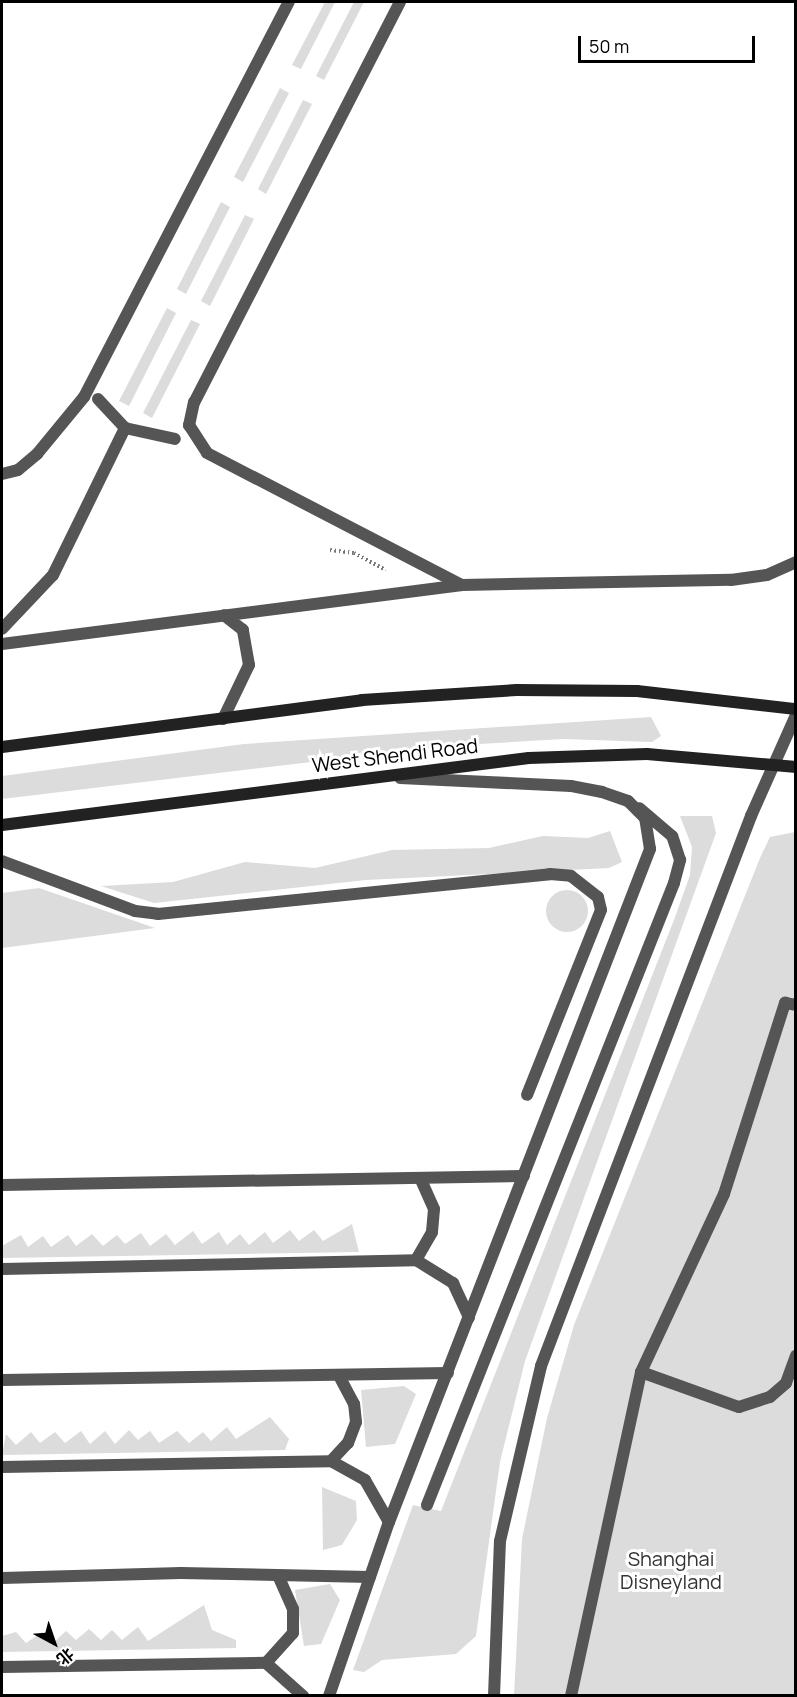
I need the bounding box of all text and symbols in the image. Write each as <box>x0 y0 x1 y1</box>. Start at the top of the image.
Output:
scale bar <box>581 24 758 62</box>
text: 50 m <box>589 34 629 58</box>
street label: West Shendi Road <box>311 733 479 777</box>
park label: Shanghai Disneyland <box>620 1547 722 1594</box>
north arrow <box>24 1613 84 1673</box>
text: 北 <box>52 1643 79 1670</box>

